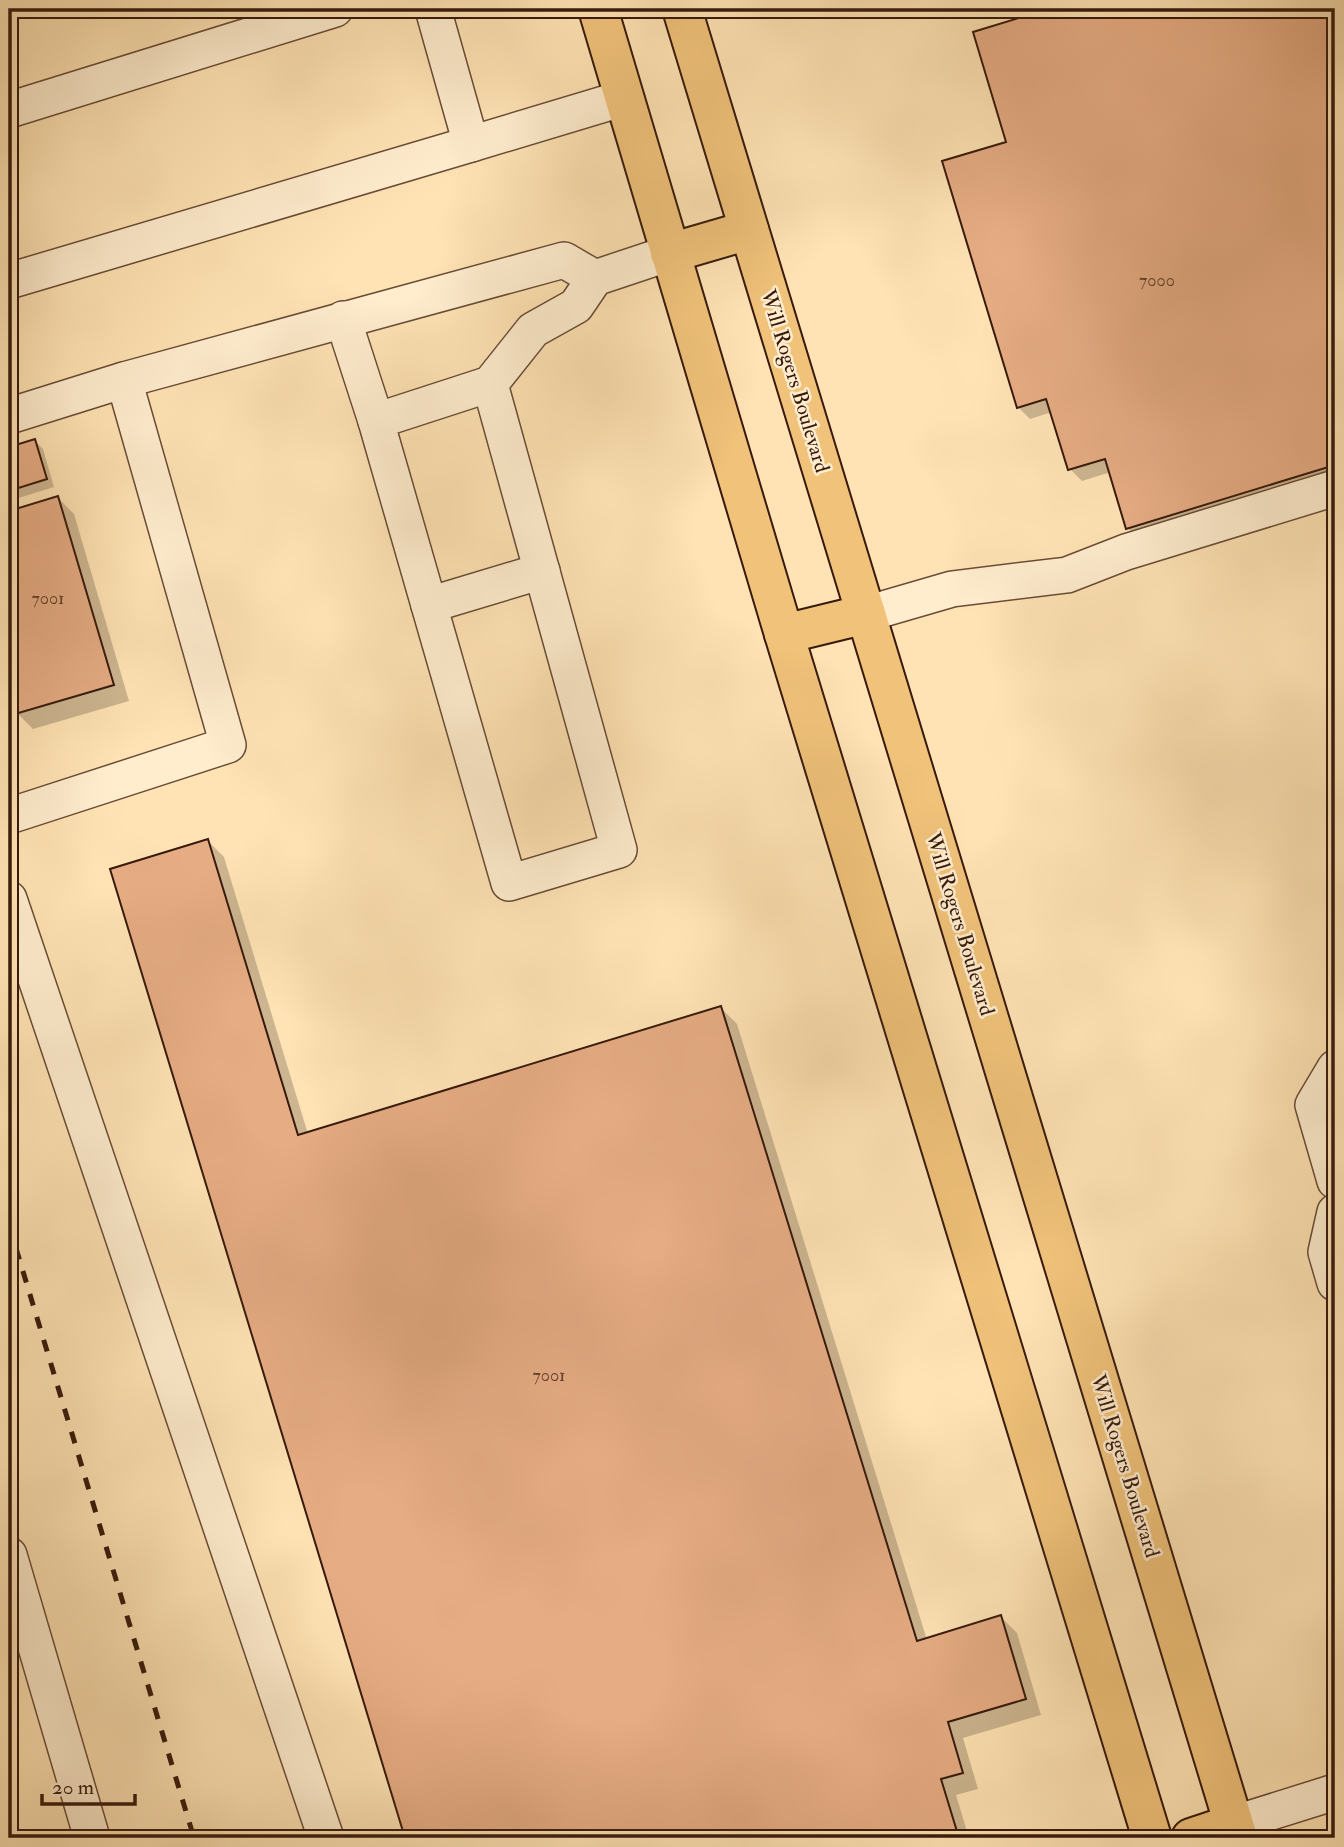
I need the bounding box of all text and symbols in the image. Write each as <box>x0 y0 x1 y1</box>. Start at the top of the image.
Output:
house number: 7000 <box>1139 269 1175 292</box>
street label: Will Rogers Boulevard <box>754 285 836 476</box>
house number: 7001 <box>32 587 64 610</box>
street label: Will Rogers Boulevard <box>919 828 1001 1019</box>
house number: 7001 <box>533 1364 565 1387</box>
street label: Will Rogers Boulevard <box>1084 1370 1166 1561</box>
scale bar <box>42 1763 135 1807</box>
text: 20 m <box>52 1774 94 1801</box>

